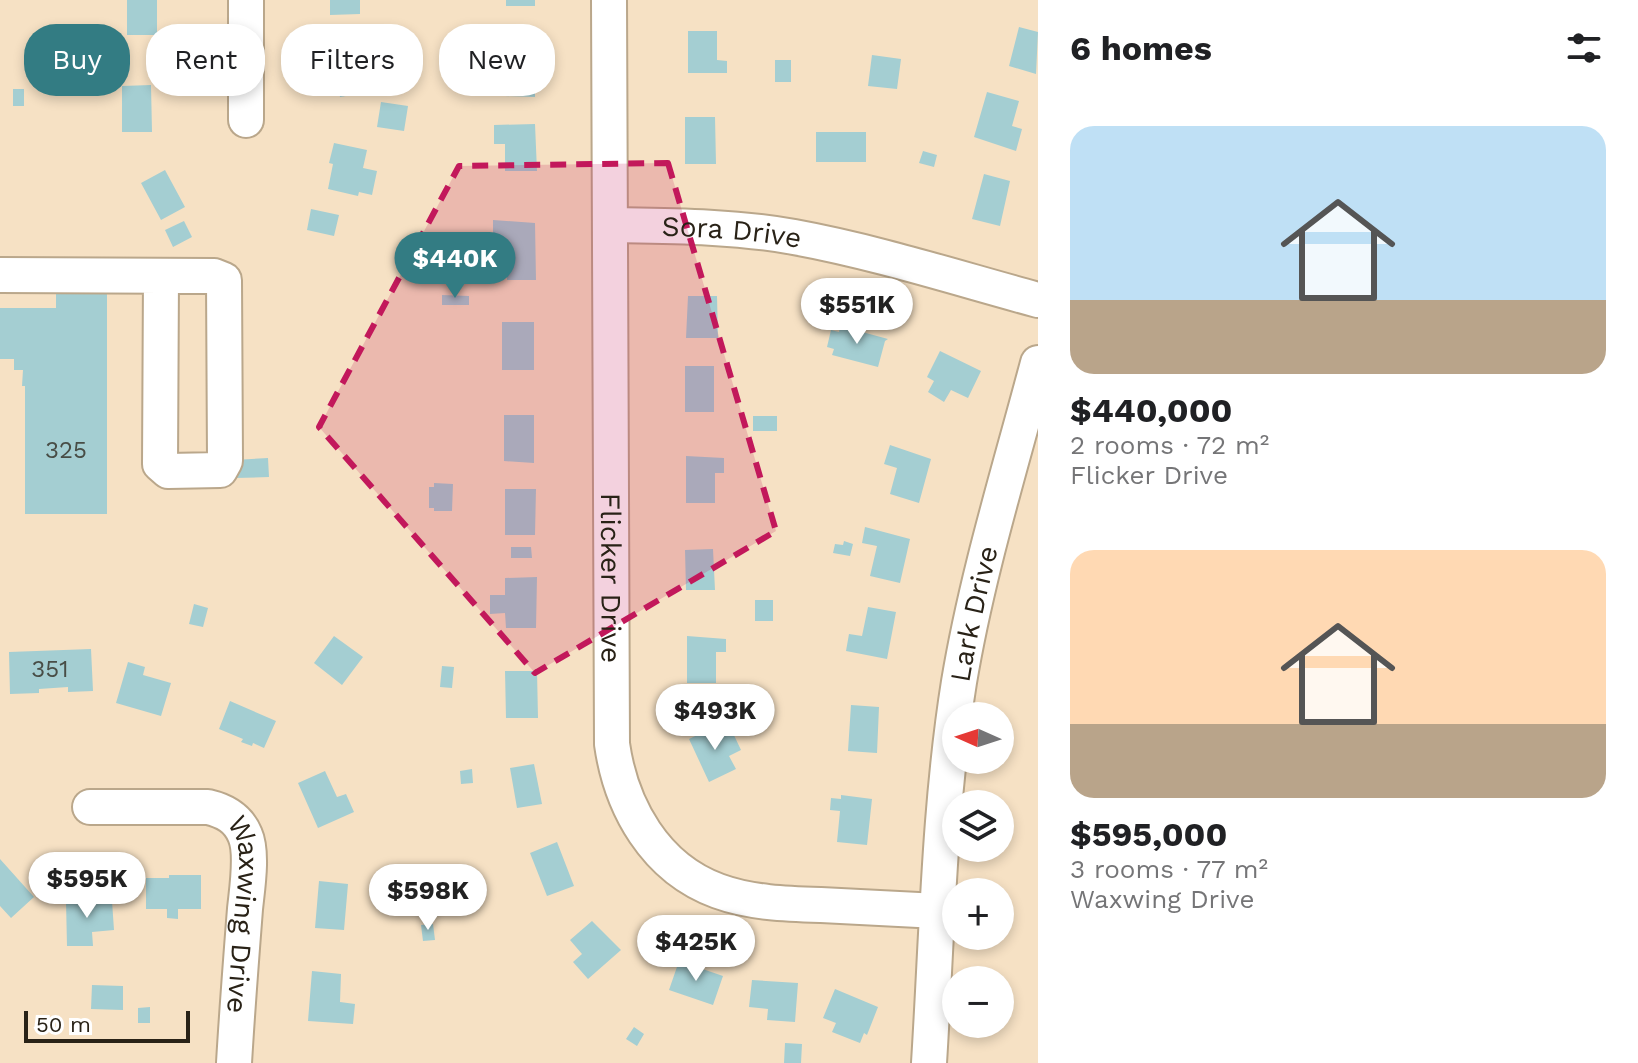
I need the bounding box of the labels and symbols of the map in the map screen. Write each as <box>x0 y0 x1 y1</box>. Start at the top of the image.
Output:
street label: Sora Drive <box>661 210 804 255</box>
pin: $440K <box>399 232 511 300</box>
pin: $551K <box>801 278 913 346</box>
house number: 325 <box>45 436 87 464</box>
street label: Flicker Drive <box>594 493 628 663</box>
street label: Lark Drive <box>943 542 1005 685</box>
house number: 351 <box>31 655 69 683</box>
pin: $493K <box>659 684 771 752</box>
north arrow <box>942 702 1014 774</box>
street label: Waxwing Drive <box>220 809 265 1014</box>
pin: $595K <box>31 852 143 920</box>
pin: $598K <box>372 864 484 932</box>
pin: $425K <box>640 915 752 983</box>
scale bar <box>24 1007 190 1043</box>

